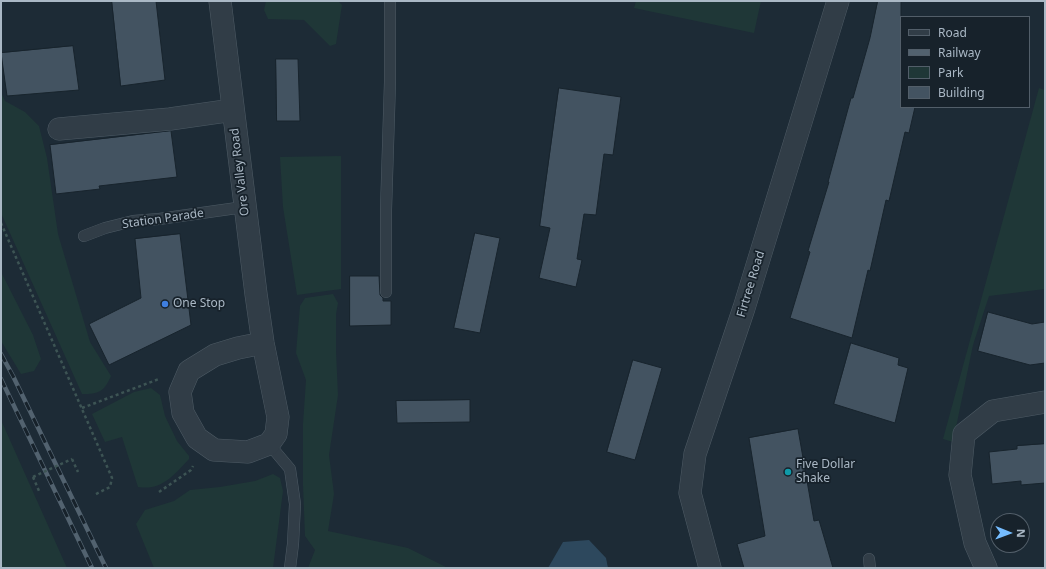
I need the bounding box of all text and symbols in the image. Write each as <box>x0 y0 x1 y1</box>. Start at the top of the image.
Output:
legend <box>900 16 1030 108</box>
text: Road <box>938 24 967 41</box>
text: Railway <box>938 44 981 61</box>
text: Park <box>938 64 963 81</box>
text: Building <box>938 84 985 101</box>
street label: Ore Valley Road <box>227 127 253 217</box>
street label: Station Parade <box>121 206 205 232</box>
street label: Firtree Road <box>734 249 768 319</box>
place label: One Stop <box>173 297 225 311</box>
marker: One Stop <box>160 299 170 309</box>
place label: Five Dollar Shake <box>796 458 855 486</box>
marker: Five Dollar Shake <box>783 467 793 477</box>
north arrow <box>990 513 1030 553</box>
text: N <box>1014 529 1029 538</box>

